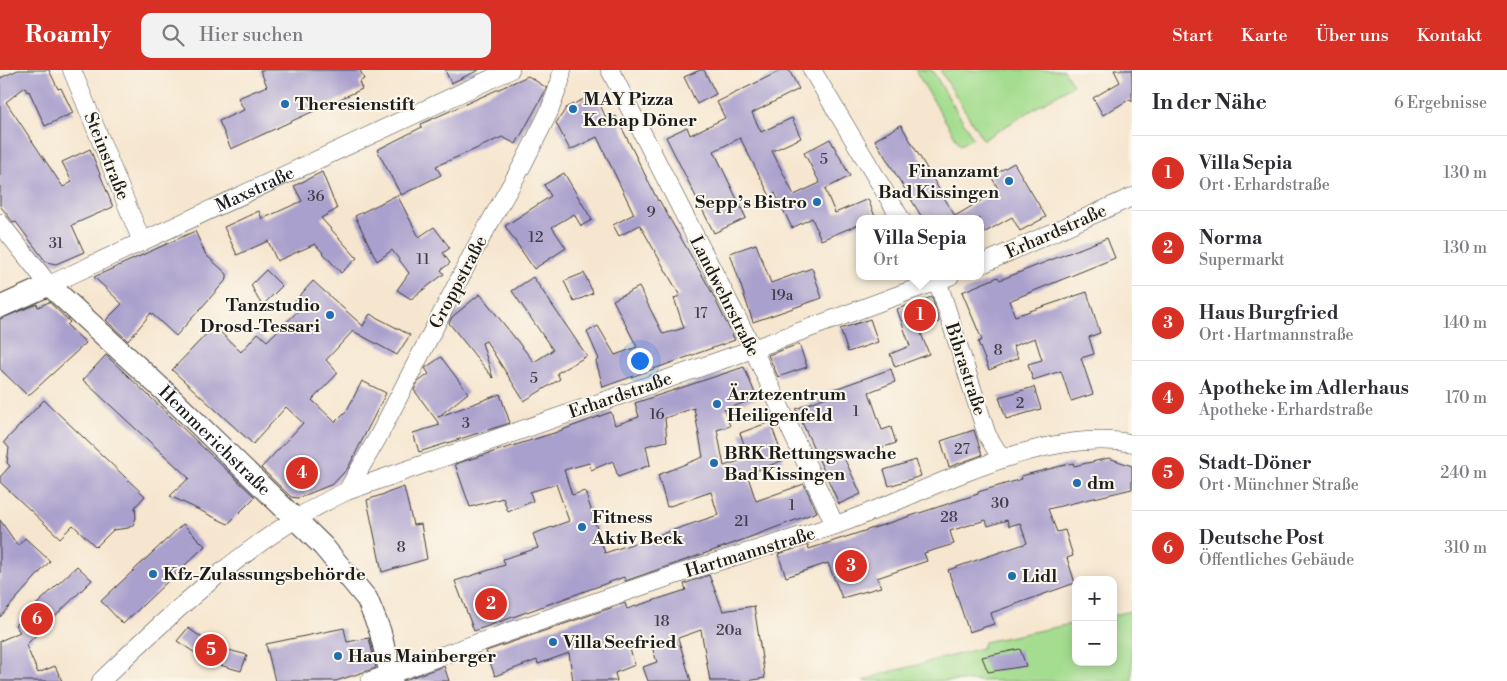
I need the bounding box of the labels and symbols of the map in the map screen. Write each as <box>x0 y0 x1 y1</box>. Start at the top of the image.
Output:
place label: MAY Pizza Kebap Döner <box>583 88 697 132</box>
place label: Theresienstift <box>295 93 415 116</box>
marker: Theresienstift <box>279 98 291 110</box>
marker: MAY Pizza Kebap Döner <box>567 103 579 115</box>
street label: Steinstraße <box>79 109 135 203</box>
house number: 5 <box>820 150 828 169</box>
place label: Finanzamt Bad Kissingen <box>878 160 1000 204</box>
street label: Maxstraße <box>212 161 298 218</box>
marker: Finanzamt Bad Kissingen <box>1003 175 1015 187</box>
house number: 36 <box>307 187 325 206</box>
place label: Sepp’s Bistro <box>695 191 807 214</box>
marker: Sepp’s Bistro <box>811 196 823 208</box>
street label: Erhardstraße <box>1002 199 1110 264</box>
house number: 9 <box>646 203 656 222</box>
house number: 12 <box>528 228 544 247</box>
street label: Groppstraße <box>424 232 493 333</box>
street label: Landwehrstraße <box>684 232 765 360</box>
house number: 31 <box>49 234 64 253</box>
house number: 11 <box>416 250 430 269</box>
house number: 19a <box>771 286 794 305</box>
place label: Tanzstudio Drosd-Tessari <box>200 294 320 338</box>
pin: 1 <box>904 296 936 334</box>
house number: 17 <box>694 304 708 323</box>
marker: Tanzstudio Drosd-Tessari <box>324 309 336 321</box>
street label: Bibrastraße <box>939 319 991 418</box>
house number: 8 <box>993 341 1003 360</box>
your location <box>627 348 653 374</box>
street label: Erhardstraße <box>565 367 675 424</box>
house number: 5 <box>530 369 538 388</box>
street label: Hemmerichstraße <box>153 381 276 501</box>
place label: Ärztezentrum Heiligenfeld <box>726 383 847 427</box>
house number: 2 <box>1016 394 1024 413</box>
marker: Ärztezentrum Heiligenfeld <box>711 398 723 410</box>
house number: 1 <box>853 402 860 421</box>
house number: 16 <box>649 405 665 424</box>
house number: 3 <box>462 414 470 433</box>
house number: 27 <box>954 440 970 459</box>
place label: BRK Rettungswache Bad Kissingen <box>724 442 897 486</box>
pin: 4 <box>286 454 318 492</box>
marker: BRK Rettungswache Bad Kissingen <box>708 457 720 469</box>
place label: dm <box>1087 472 1115 495</box>
marker: dm <box>1071 477 1083 489</box>
house number: 30 <box>991 494 1009 513</box>
house number: 1 <box>789 496 796 515</box>
place label: Fitness Aktiv Beck <box>591 506 684 550</box>
house number: 28 <box>940 508 958 527</box>
house number: 21 <box>734 512 750 531</box>
marker: Fitness Aktiv Beck <box>576 521 588 533</box>
street label: Hartmannstraße <box>682 522 818 583</box>
house number: 8 <box>396 538 406 557</box>
pin: 3 <box>835 547 867 585</box>
place label: Kfz-Zulassungsbehörde <box>163 563 366 586</box>
place label: Lidl <box>1022 565 1057 588</box>
marker: Kfz-Zulassungsbehörde <box>147 568 159 580</box>
marker: Lidl <box>1006 570 1018 582</box>
pin: 2 <box>475 585 507 623</box>
pin: 6 <box>21 600 53 638</box>
house number: 18 <box>654 612 670 631</box>
house number: 20a <box>716 621 742 640</box>
pin: 5 <box>195 631 227 669</box>
place label: Villa Seefried <box>562 631 677 654</box>
marker: Villa Seefried <box>547 636 559 648</box>
place label: Haus Mainberger <box>348 645 496 668</box>
marker: Haus Mainberger <box>332 650 344 662</box>

